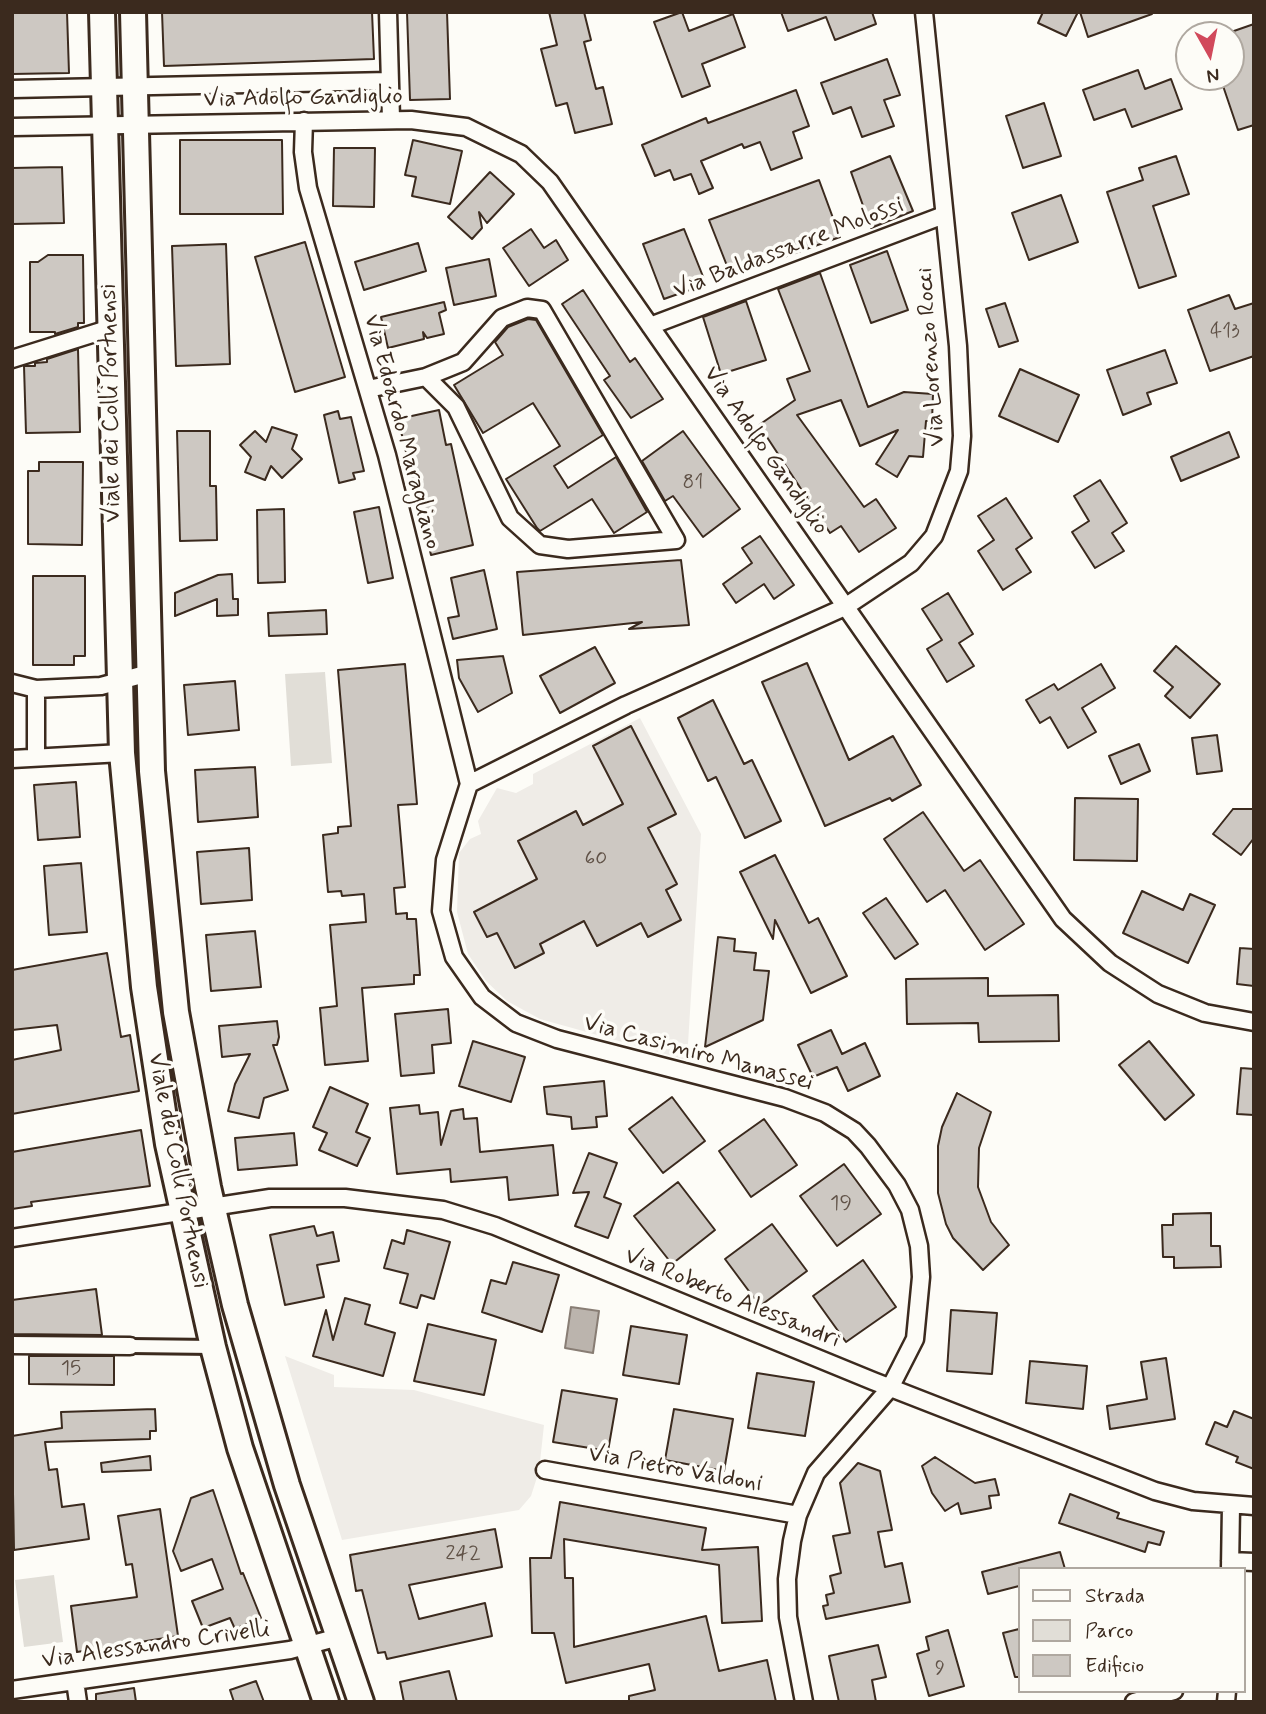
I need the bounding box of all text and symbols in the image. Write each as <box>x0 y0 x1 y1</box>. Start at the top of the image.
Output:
north arrow <box>1175 21 1245 91</box>
text: N <box>1205 62 1221 89</box>
street label: Via Adolfo Gandiglio <box>203 83 403 115</box>
street label: Via Baldassarre Molossi <box>670 192 908 306</box>
street label: Via Lorenzo Rocci <box>911 267 953 447</box>
street label: Viale dei Colli Portuensi <box>96 283 128 523</box>
street label: Via Edoardo Maragliano <box>356 311 446 553</box>
house number: 413 <box>1210 320 1240 346</box>
street label: Via Adolfo Gandiglio <box>696 361 834 541</box>
house number: 81 <box>683 471 703 497</box>
house number: 60 <box>585 847 607 873</box>
street label: Via Casimiro Manassei <box>580 1009 816 1099</box>
street label: Viale dei Colli Portuensi <box>140 1051 214 1291</box>
house number: 19 <box>830 1192 852 1218</box>
street label: Via Roberto Alessandri <box>620 1243 844 1355</box>
house number: 15 <box>61 1357 81 1383</box>
street label: Via Pietro Valdoni <box>586 1441 764 1499</box>
house number: 242 <box>445 1542 481 1568</box>
legend <box>1018 1567 1245 1693</box>
text: Strada <box>1085 1582 1145 1610</box>
street label: Via Alessandro Crivelli <box>40 1616 272 1676</box>
text: Parco <box>1085 1617 1133 1645</box>
text: Edificio <box>1085 1652 1144 1680</box>
house number: 9 <box>935 1657 945 1683</box>

